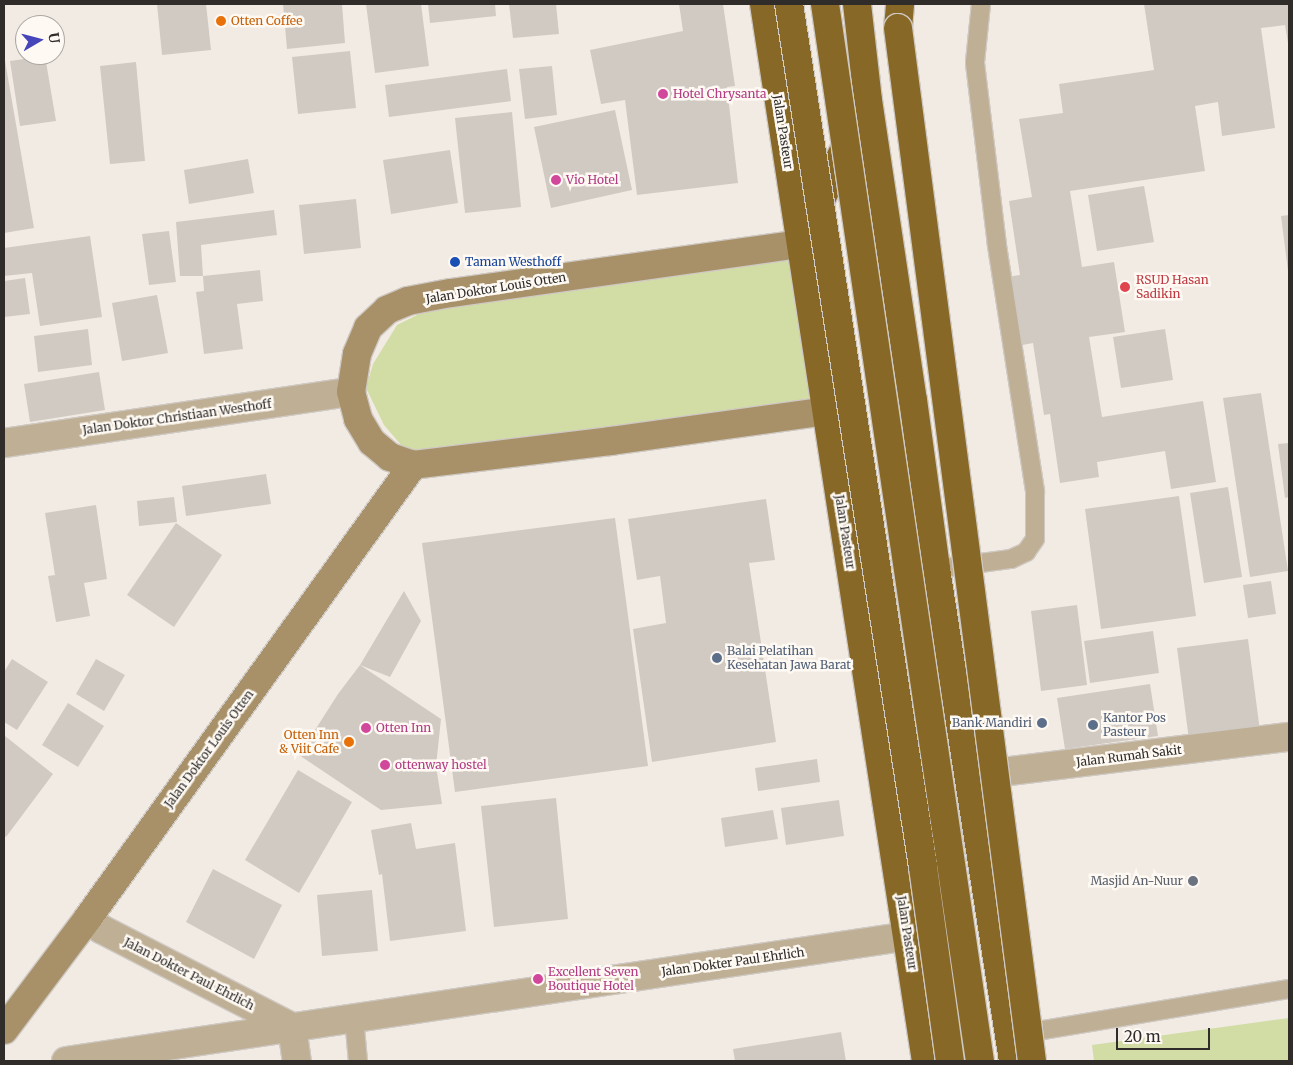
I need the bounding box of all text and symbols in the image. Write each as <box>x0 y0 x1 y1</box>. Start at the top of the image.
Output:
place label: Otten Coffee <box>231 14 303 28</box>
north arrow <box>15 15 65 65</box>
marker: Otten Coffee <box>215 15 227 27</box>
text: U <box>44 32 64 44</box>
place label: Hotel Chrysanta <box>673 87 766 101</box>
marker: Hotel Chrysanta <box>657 88 669 100</box>
street label: Jalan Pasteur <box>770 94 796 170</box>
place label: Vio Hotel <box>566 173 618 187</box>
marker: Vio Hotel <box>550 174 562 186</box>
place label: Taman Westhoff <box>465 255 561 269</box>
marker: Taman Westhoff <box>449 256 461 268</box>
street label: Jalan Doktor Louis Otten <box>425 270 567 306</box>
place label: RSUD Hasan Sadikin <box>1136 273 1209 301</box>
marker: RSUD Hasan Sadikin <box>1118 280 1132 294</box>
street label: Jalan Doktor Christiaan Westhoff <box>82 397 272 437</box>
street label: Jalan Pasteur <box>832 494 858 570</box>
place label: Balai Pelatihan Kesehatan Jawa Barat <box>727 644 851 672</box>
marker: Balai Pelatihan Kesehatan Jawa Barat <box>711 652 723 664</box>
street label: Jalan Doktor Louis Otten <box>161 687 257 811</box>
place label: Kantor Pos Pasteur <box>1103 711 1166 739</box>
place label: Bank Mandiri <box>952 716 1032 730</box>
marker: Bank Mandiri <box>1036 717 1048 729</box>
marker: Kantor Pos Pasteur <box>1087 719 1099 731</box>
place label: Otten Inn <box>376 721 431 735</box>
marker: Otten Inn <box>360 722 372 734</box>
place label: Otten Inn & Viit Cafe <box>279 728 339 756</box>
marker: Otten Inn & Viit Cafe <box>343 736 355 748</box>
street label: Jalan Rumah Sakit <box>1075 742 1183 770</box>
place label: ottenway hostel <box>395 758 487 772</box>
marker: ottenway hostel <box>379 759 391 771</box>
place label: Masjid An-Nuur <box>1090 874 1183 888</box>
marker: Masjid An-Nuur <box>1187 875 1199 887</box>
street label: Jalan Pasteur <box>894 895 920 971</box>
street label: Jalan Dokter Paul Ehrlich <box>122 935 256 1013</box>
street label: Jalan Dokter Paul Ehrlich <box>661 945 805 979</box>
place label: Excellent Seven Boutique Hotel <box>548 965 638 993</box>
marker: Excellent Seven Boutique Hotel <box>532 973 544 985</box>
scale bar <box>1118 1018 1212 1050</box>
text: 20 m <box>1124 1027 1161 1046</box>

